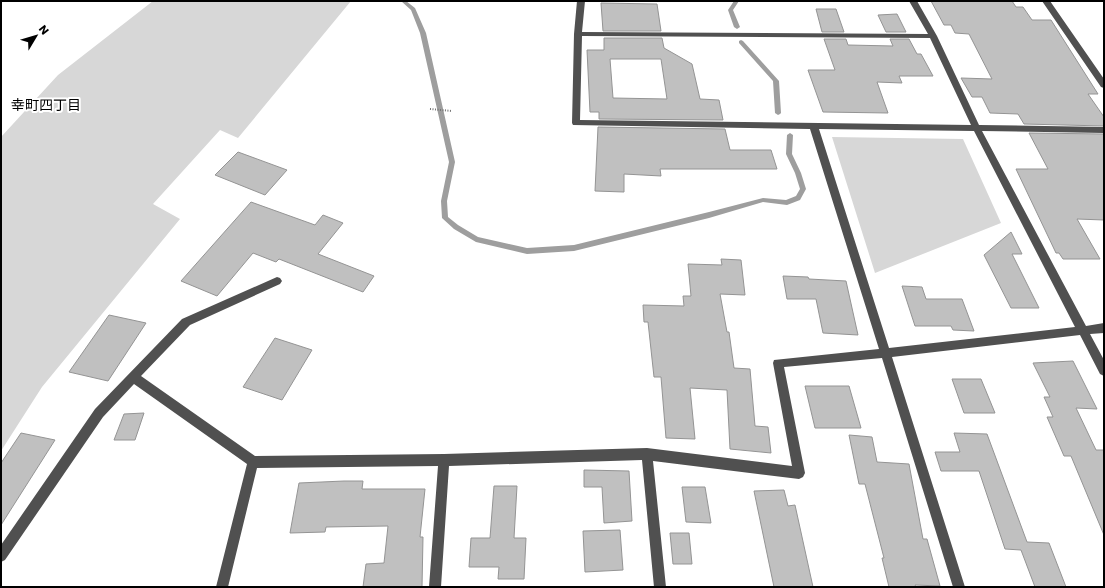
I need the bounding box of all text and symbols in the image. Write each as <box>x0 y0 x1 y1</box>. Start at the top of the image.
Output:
north arrow <box>16 16 56 56</box>
text: N <box>35 22 53 38</box>
district label: 幸町四丁目 <box>11 95 81 115</box>

